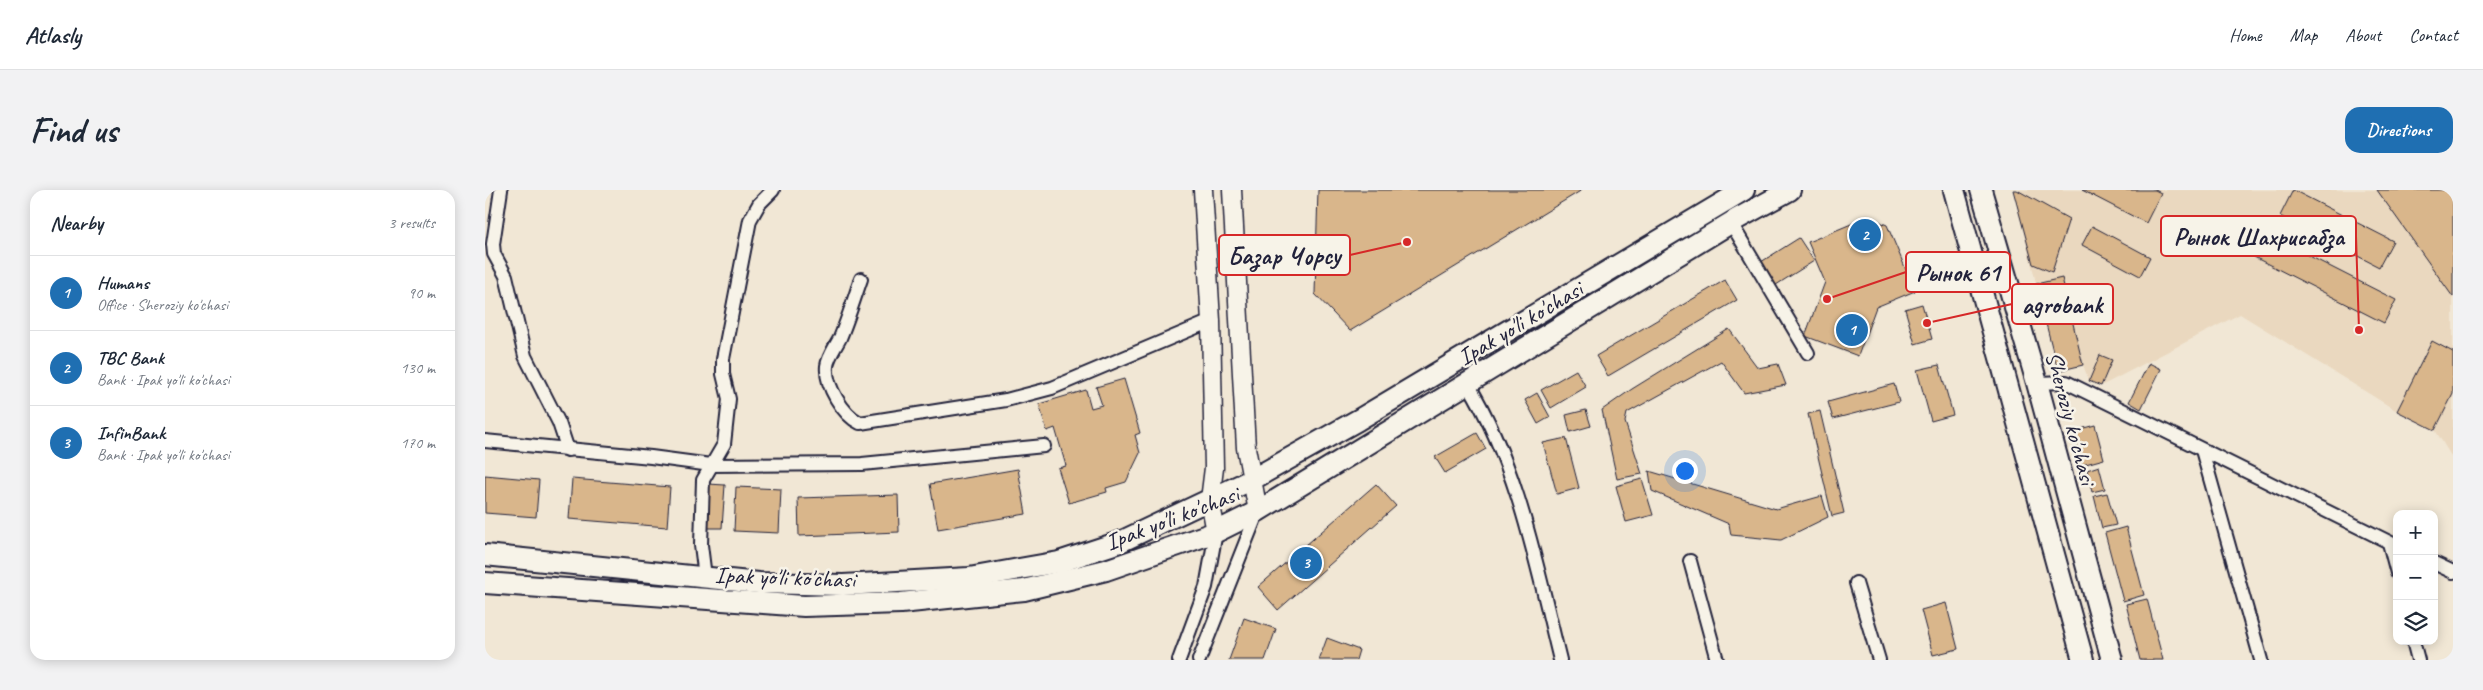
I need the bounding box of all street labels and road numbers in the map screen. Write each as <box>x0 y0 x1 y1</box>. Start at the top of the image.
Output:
street label: Ipak yo'li ko'chasi <box>1452 273 1590 372</box>
street label: Sheroziy ko'chasi <box>2039 348 2104 490</box>
street label: Ipak yo'li ko'chasi <box>1101 478 1245 557</box>
street label: Ipak yo'li ko'chasi <box>714 560 858 595</box>

